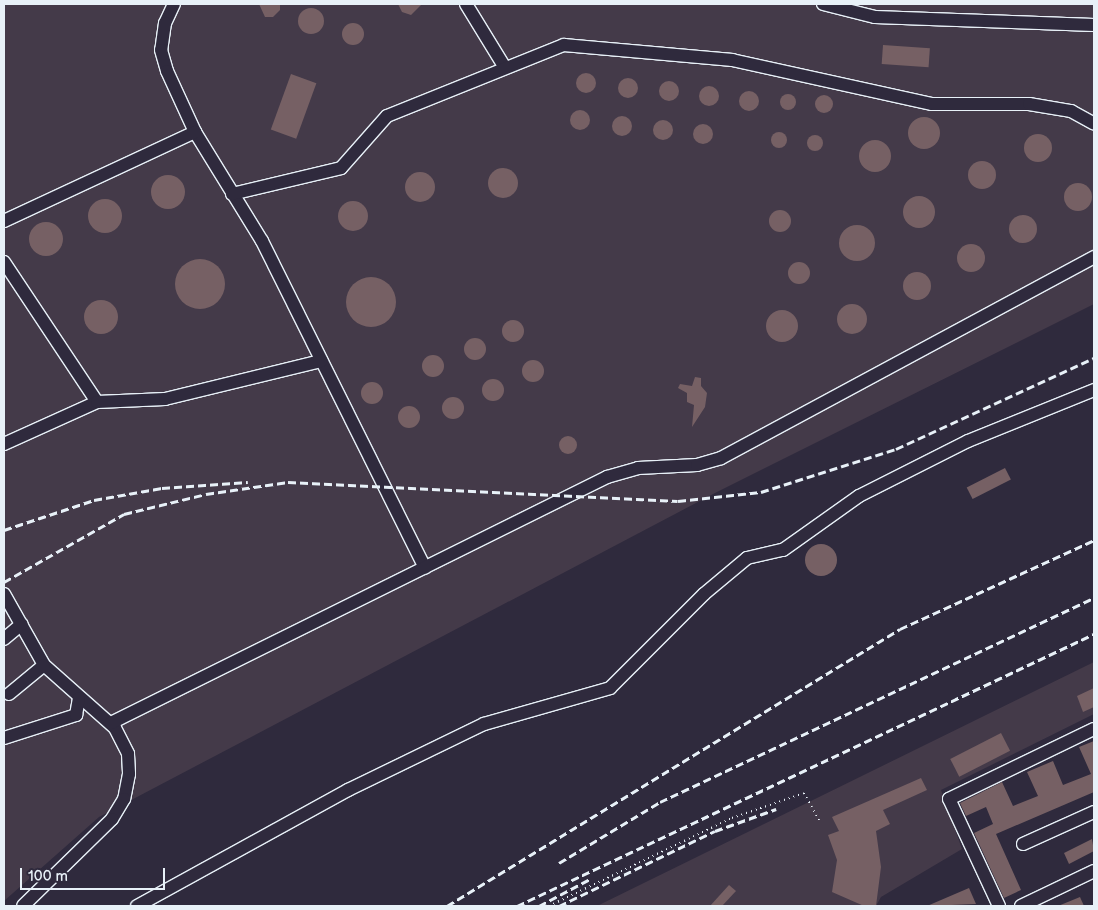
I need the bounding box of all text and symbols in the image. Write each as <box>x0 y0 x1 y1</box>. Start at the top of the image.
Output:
scale bar <box>22 858 168 890</box>
text: 100 m <box>28 867 68 886</box>

